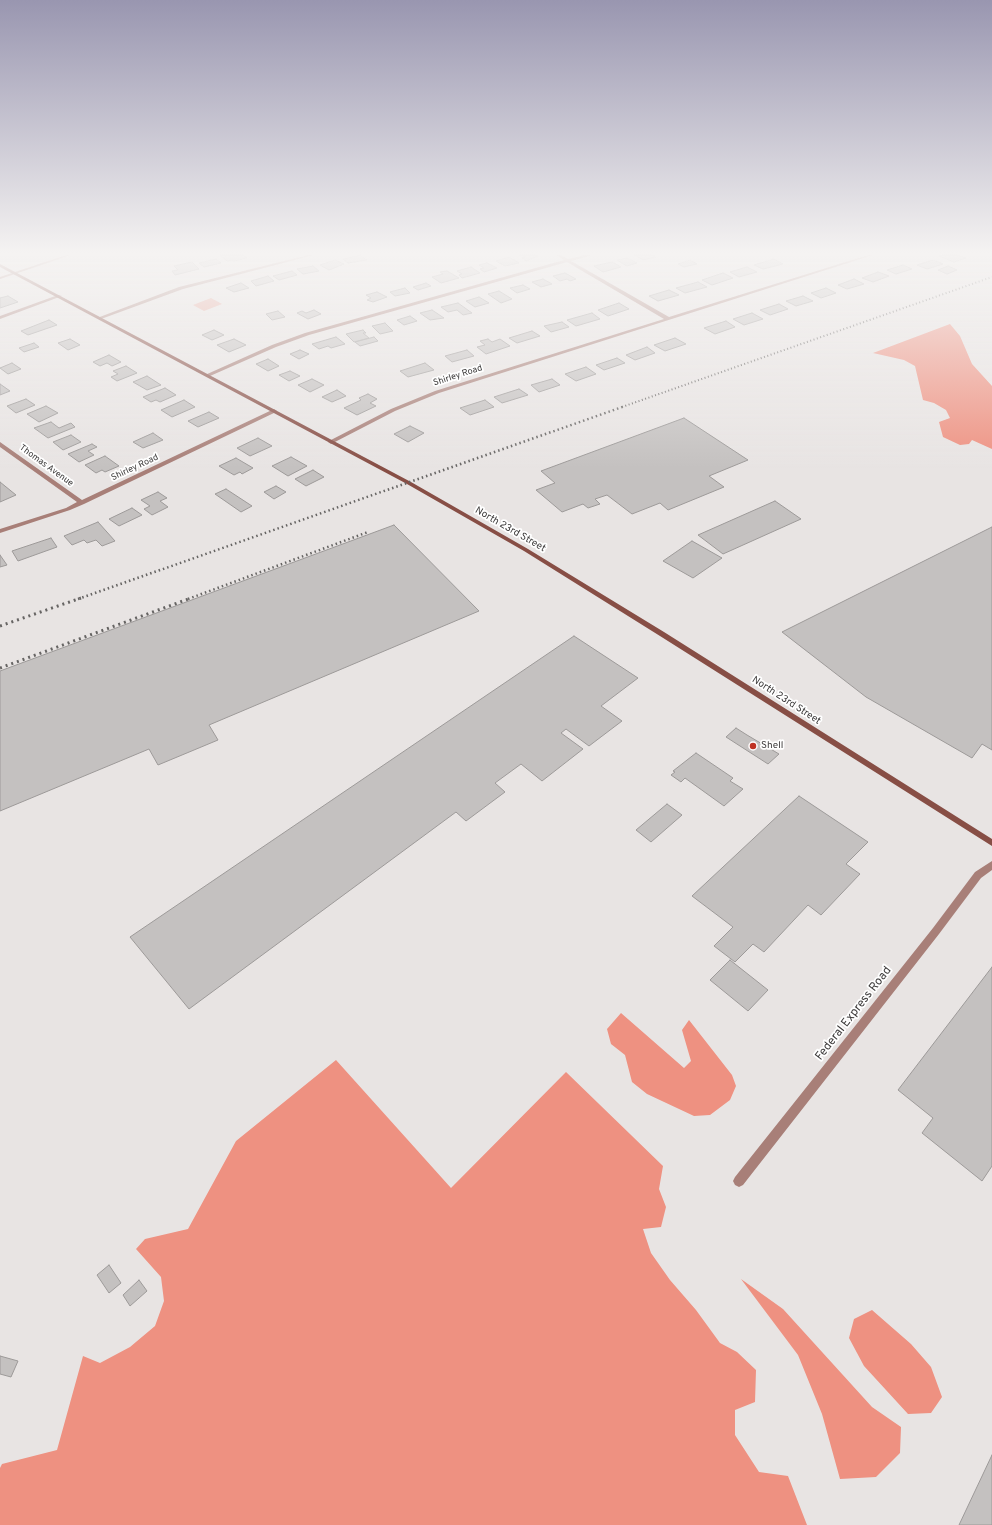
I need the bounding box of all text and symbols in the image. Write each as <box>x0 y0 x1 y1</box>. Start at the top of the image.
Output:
street label: Shirley Road <box>432 363 484 389</box>
street label: Thomas Avenue <box>17 443 75 489</box>
street label: Shirley Road <box>110 452 160 484</box>
street label: North 23rd Street <box>473 505 547 555</box>
street label: North 23rd Street <box>749 674 823 728</box>
place label: Shell <box>761 740 783 752</box>
marker: Shell <box>748 741 758 751</box>
street label: Federal Express Road <box>813 964 895 1064</box>

